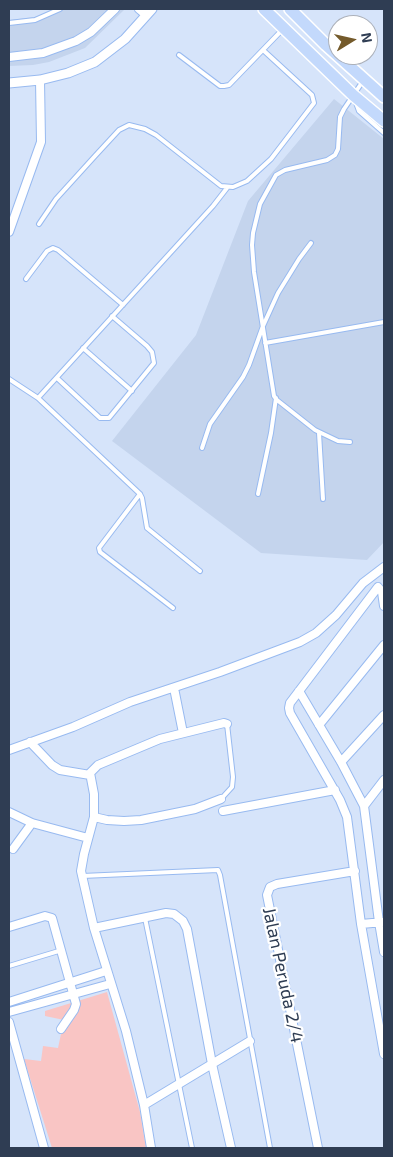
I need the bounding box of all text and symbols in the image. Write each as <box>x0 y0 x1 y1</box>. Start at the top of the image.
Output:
north arrow <box>328 15 378 65</box>
text: N <box>358 31 377 44</box>
street label: Jalan Peruda 2/4 <box>258 905 308 1045</box>

